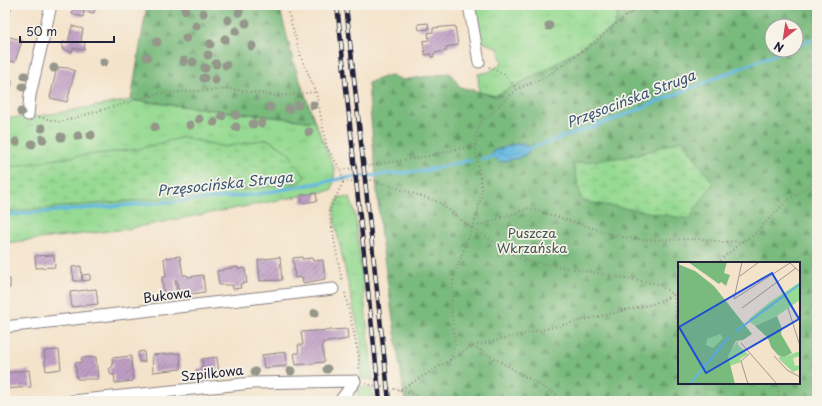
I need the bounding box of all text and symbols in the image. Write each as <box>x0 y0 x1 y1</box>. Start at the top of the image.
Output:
scale bar <box>20 18 114 44</box>
north arrow <box>764 18 804 58</box>
text: 50 m <box>26 22 57 40</box>
text: N <box>770 37 787 57</box>
water label: Przęsocińska Struga <box>563 64 699 133</box>
water label: Przęsocińska Struga <box>156 166 295 201</box>
park label: Puszcza Wkrzańska <box>497 223 568 257</box>
inset map <box>678 262 800 384</box>
street label: Bukowa <box>142 282 193 307</box>
street label: Szpilkowa <box>180 360 245 385</box>

